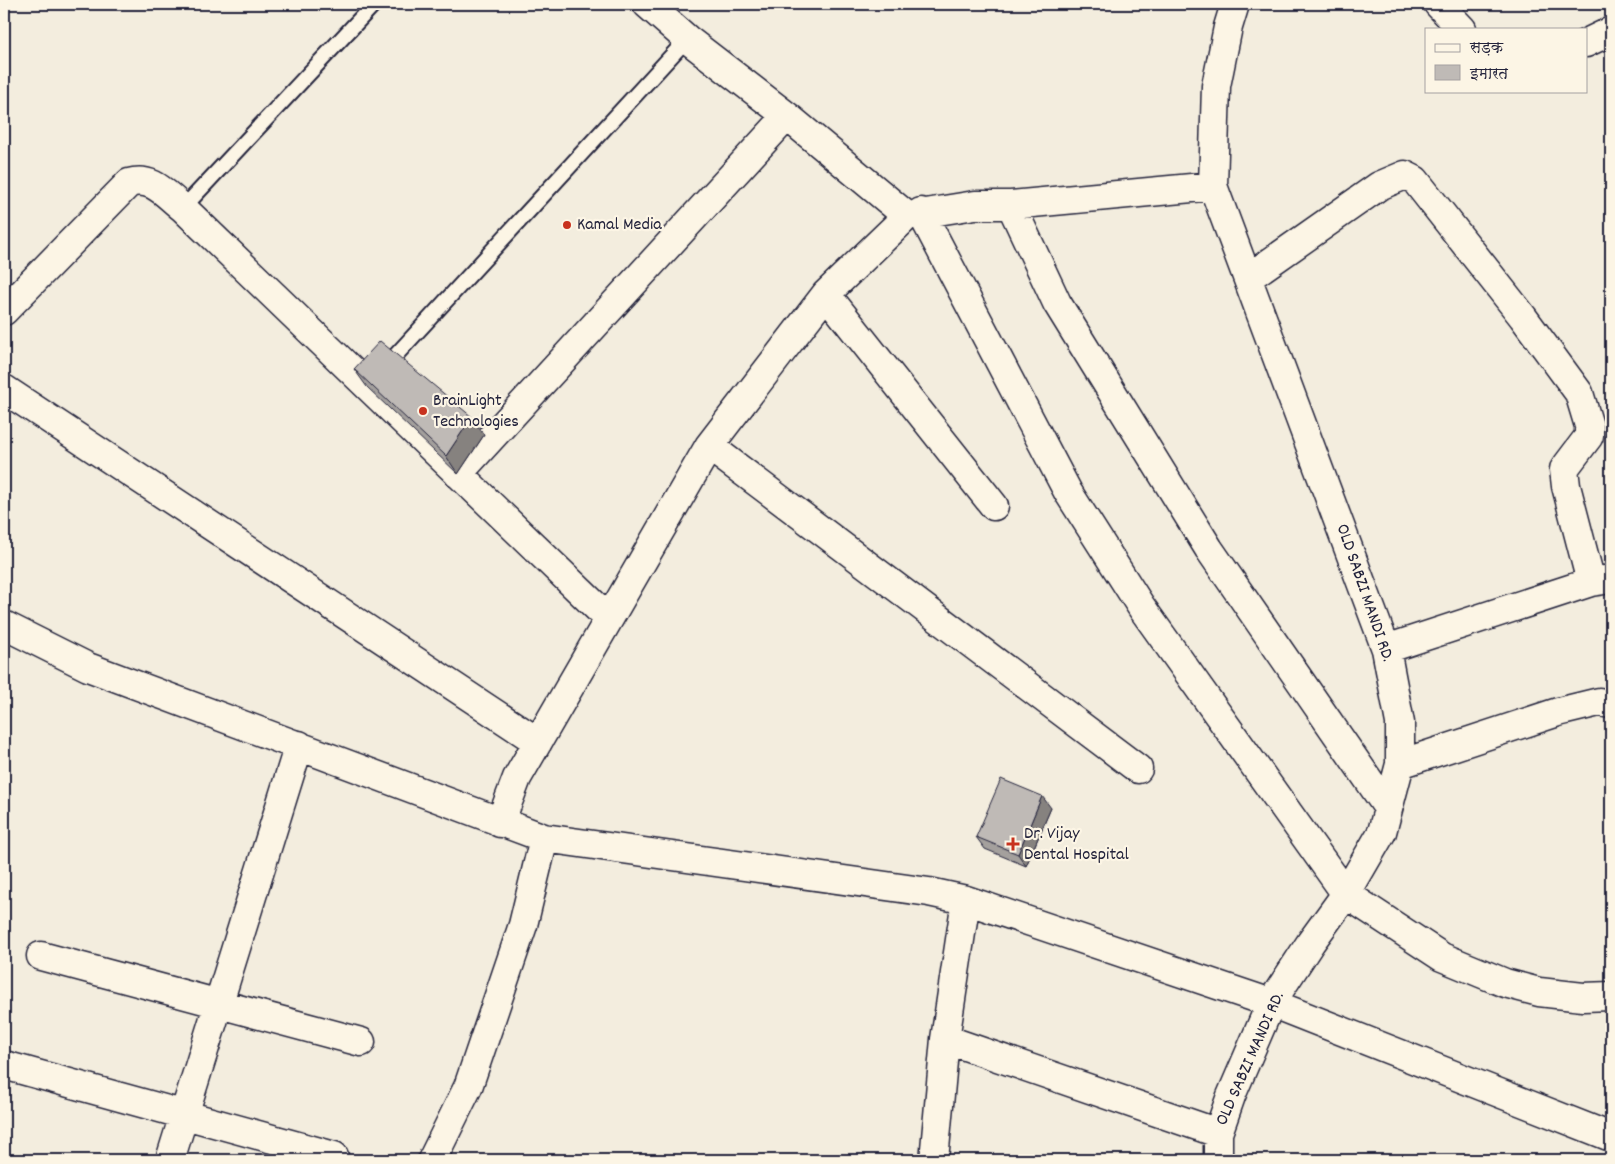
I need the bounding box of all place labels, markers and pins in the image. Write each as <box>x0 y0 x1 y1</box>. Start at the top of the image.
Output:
place label: Kamal Media <box>577 213 662 238</box>
marker: Kamal Media <box>561 219 573 231</box>
place label: BrainLight Technologies <box>433 389 519 435</box>
marker: BrainLight Technologies <box>417 405 429 417</box>
place label: Dr. Vijay Dental Hospital <box>1024 822 1129 868</box>
marker: Dr. Vijay Dental Hospital <box>1006 837 1020 851</box>

